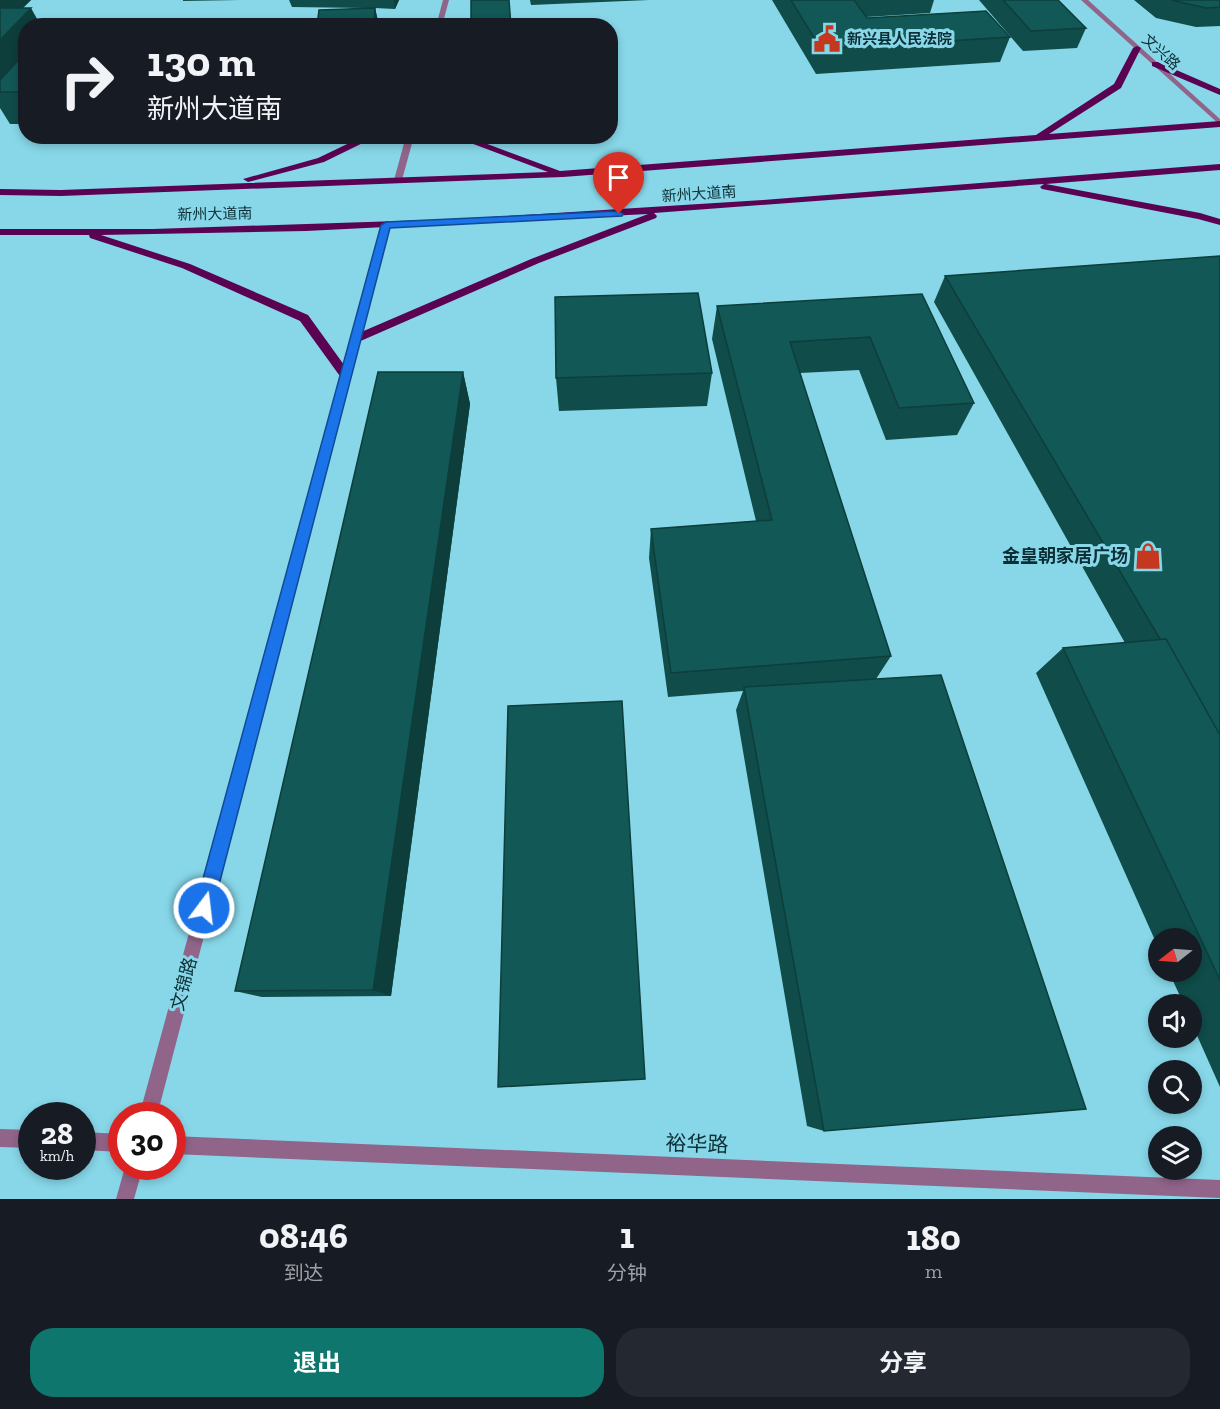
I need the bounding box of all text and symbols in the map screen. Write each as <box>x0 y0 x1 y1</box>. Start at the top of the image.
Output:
public building icon: 新兴县人民法院 <box>812 24 842 54</box>
place label: 新兴县人民法院 <box>847 30 952 48</box>
street label: 文兴路 <box>1138 30 1184 74</box>
text: 130 m <box>147 36 255 87</box>
icon: right <box>48 42 126 120</box>
text: 新州大道南 <box>147 93 282 125</box>
pin <box>593 152 644 214</box>
icon: arrive <box>602 161 635 194</box>
street label: 新州大道南 <box>661 182 737 206</box>
street label: 新州大道南 <box>177 204 253 224</box>
shop icon: 金皇朝家居广场 <box>1133 541 1163 571</box>
place label: 金皇朝家居广场 <box>1002 545 1128 567</box>
position arrow <box>172 876 236 940</box>
north arrow <box>1148 928 1202 982</box>
map controls <box>1148 928 1202 1180</box>
street label: 文锦路 <box>166 955 202 1013</box>
button: sound <box>1148 994 1202 1048</box>
button: search <box>1148 1060 1202 1114</box>
speed limit sign: 30 <box>108 1102 186 1180</box>
text: 28 <box>41 1116 73 1152</box>
button: layers <box>1148 1126 1202 1180</box>
street label: 裕华路 <box>665 1130 729 1157</box>
text: km/h <box>40 1147 74 1165</box>
text: 08:46 <box>259 1214 348 1257</box>
text: 1 <box>620 1214 634 1257</box>
text: 180 <box>906 1216 961 1259</box>
text: m <box>925 1259 942 1283</box>
text: 到达 <box>284 1261 324 1285</box>
text: 分钟 <box>607 1261 647 1285</box>
button: 退出 <box>30 1328 604 1397</box>
button: 分享 <box>616 1328 1190 1397</box>

